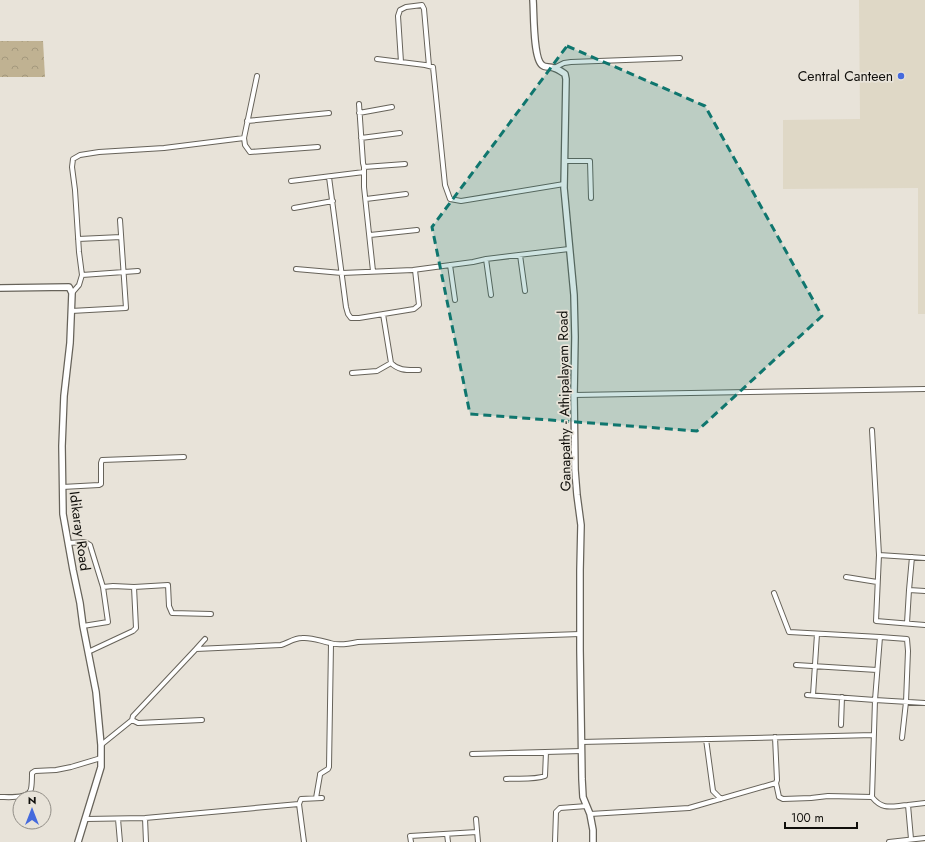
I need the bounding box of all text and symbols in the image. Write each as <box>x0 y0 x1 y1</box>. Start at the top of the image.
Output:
place label: Central Canteen <box>798 66 893 86</box>
marker: Central Canteen <box>896 71 906 81</box>
street label: Ganapathy - Athipalayam Road <box>552 310 576 492</box>
street label: Idikaray Road <box>65 490 95 572</box>
north arrow <box>12 790 52 830</box>
text: N <box>28 792 36 808</box>
scale bar <box>785 804 857 830</box>
text: 100 m <box>791 809 824 827</box>

